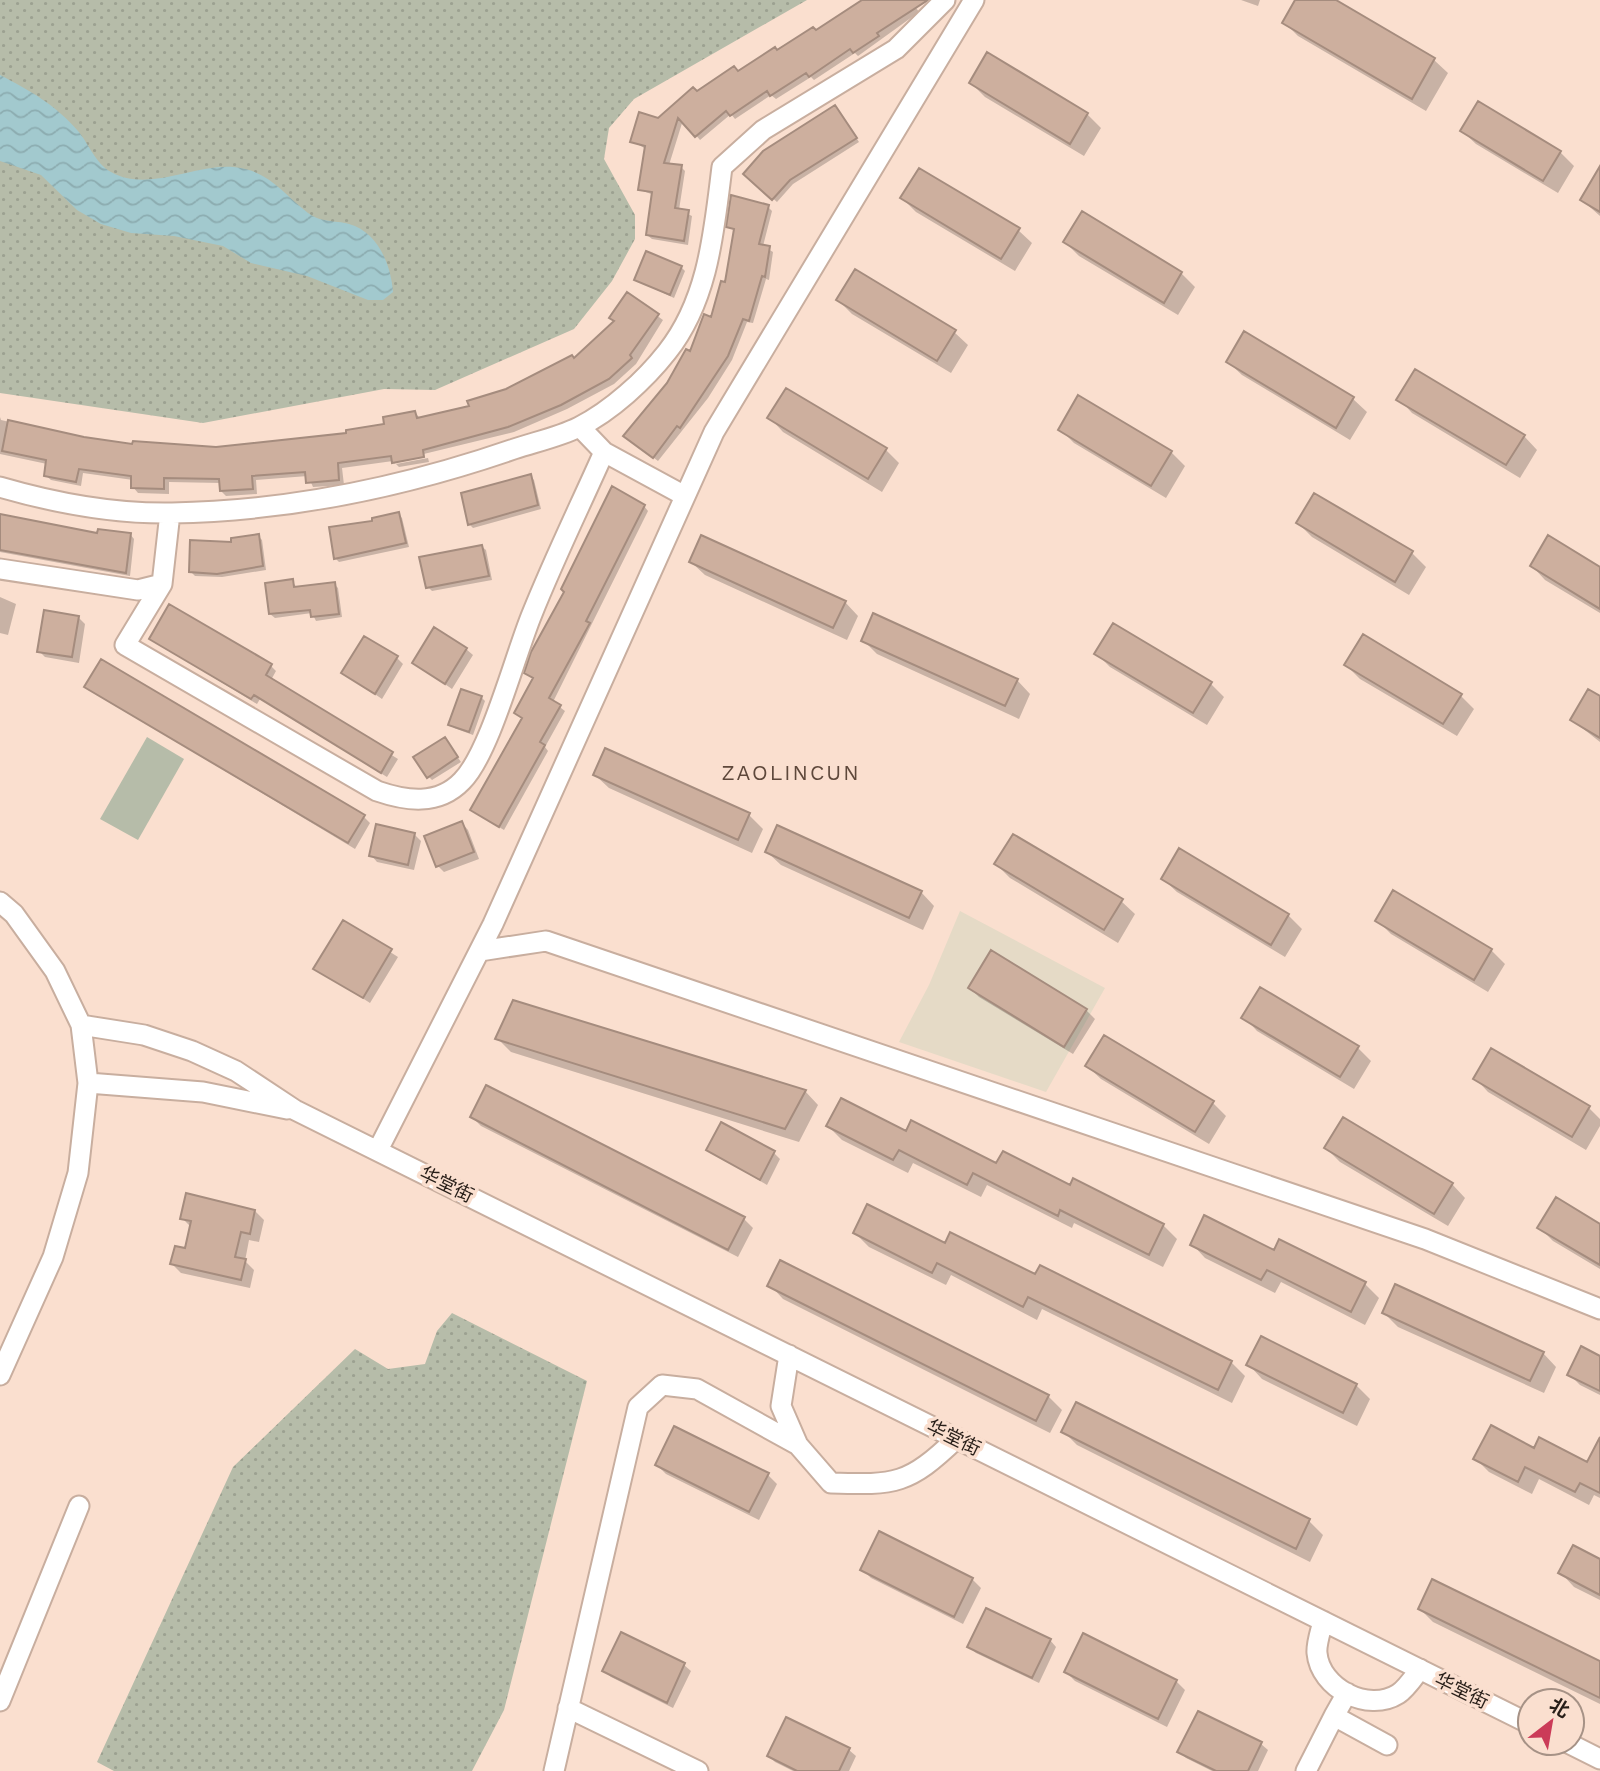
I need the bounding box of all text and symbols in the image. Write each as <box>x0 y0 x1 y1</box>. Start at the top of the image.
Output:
district label: ZAOLINCUN <box>721 760 861 785</box>
street label: 华堂街 <box>416 1162 477 1207</box>
street label: 华堂街 <box>923 1415 984 1460</box>
street label: 华堂街 <box>1431 1668 1492 1713</box>
north arrow <box>1516 1687 1586 1757</box>
text: 北 <box>1545 1693 1574 1723</box>

